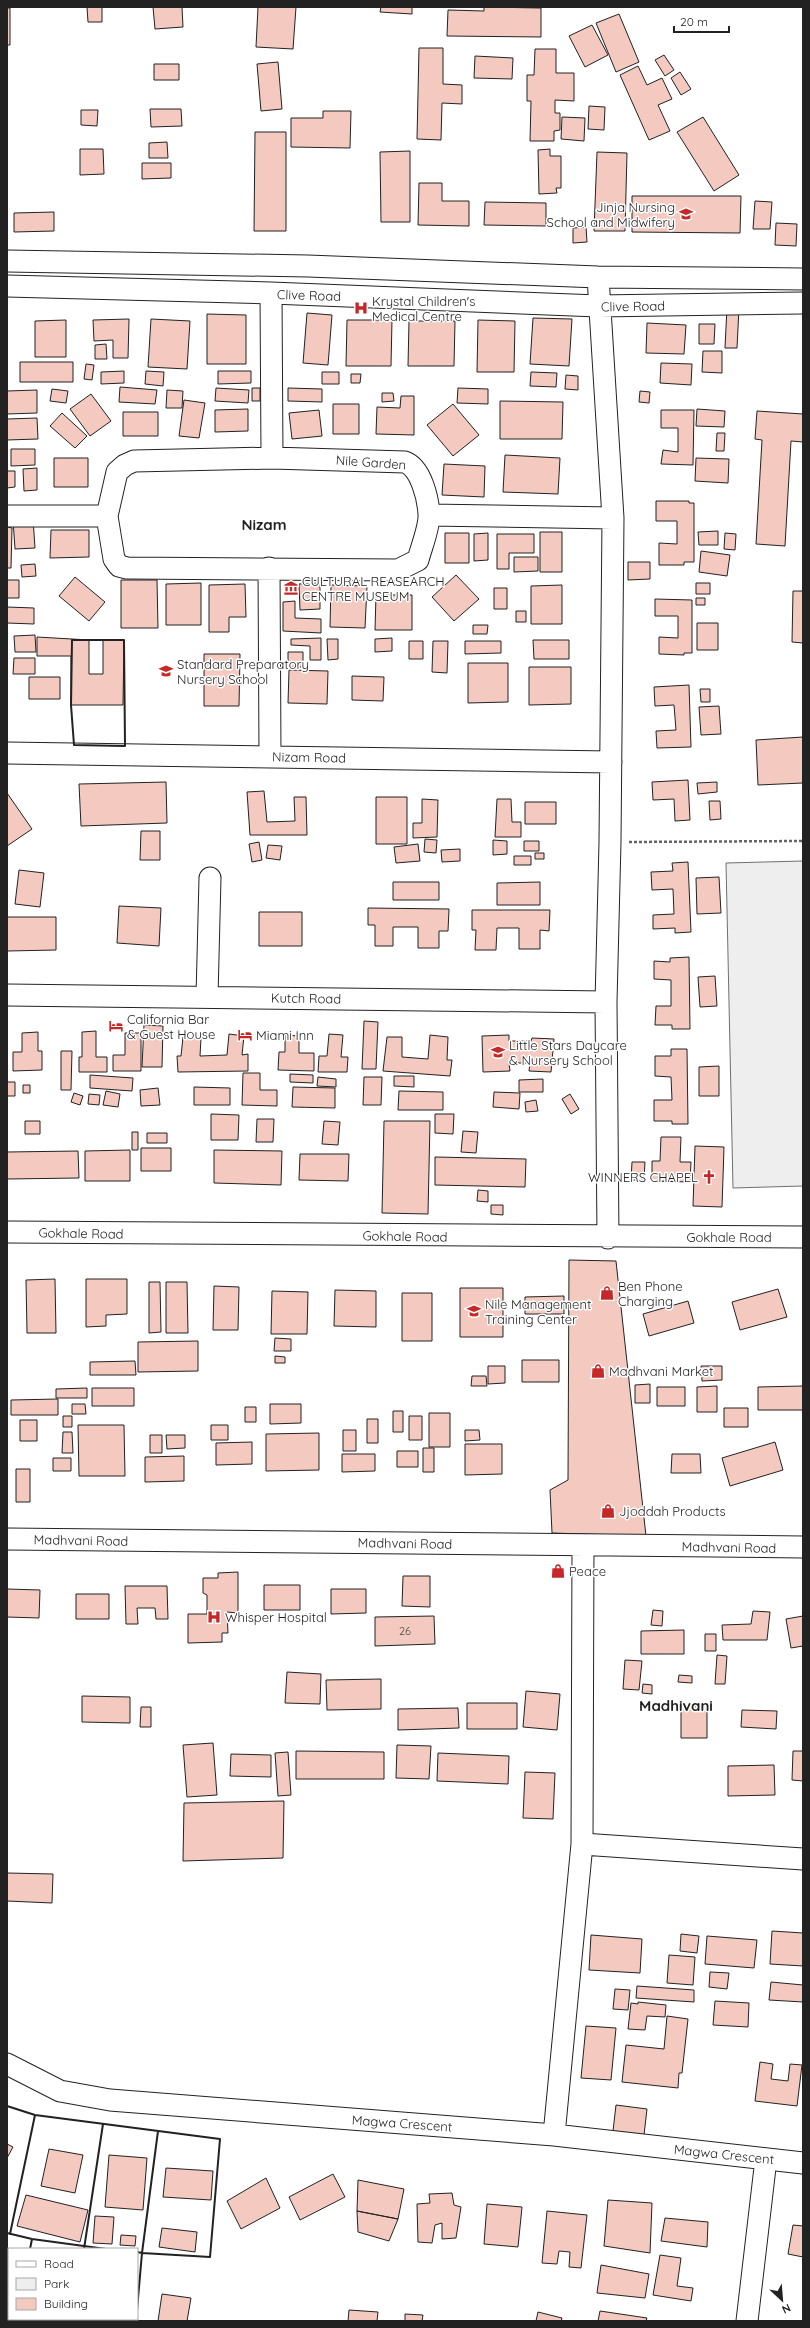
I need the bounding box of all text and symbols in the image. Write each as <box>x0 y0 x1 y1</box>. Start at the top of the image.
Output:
scale bar <box>674 8 729 34</box>
text: 20 m <box>680 14 708 29</box>
place label: Jinja Nursing School and Midwifery <box>547 199 675 230</box>
school or university icon: Jinja Nursing School and Midwifery <box>678 206 694 222</box>
street label: Clive Road <box>277 286 341 304</box>
place label: Krystal Children's Medical Centre <box>372 293 475 324</box>
street label: Clive Road <box>601 297 665 315</box>
hospital icon: Krystal Children's Medical Centre <box>353 300 369 316</box>
street label: Nile Garden <box>335 452 407 472</box>
district label: Nizam <box>241 515 287 534</box>
place label: CULTURAL REASEARCH CENTRE MUSEUM <box>302 573 445 604</box>
museum icon: CULTURAL REASEARCH CENTRE MUSEUM <box>283 580 299 596</box>
place label: Standard Preparatory Nursery School <box>177 656 309 687</box>
school or university icon: Standard Preparatory Nursery School <box>158 663 174 679</box>
street label: Nizam Road <box>272 748 346 766</box>
street label: Kutch Road <box>271 989 341 1007</box>
place label: California Bar & Guest House <box>127 1011 215 1042</box>
hotel icon: California Bar & Guest House <box>108 1018 124 1034</box>
hotel icon: Miami Inn <box>237 1027 253 1043</box>
place label: Miami Inn <box>256 1027 314 1043</box>
place label: Little Stars Daycare & Nursery School <box>509 1037 627 1068</box>
school or university icon: Little Stars Daycare & Nursery School <box>490 1044 506 1060</box>
place label: WINNERS CHAPEL <box>588 1169 698 1185</box>
church icon: WINNERS CHAPEL <box>701 1169 717 1185</box>
street label: Gokhale Road <box>38 1224 124 1242</box>
street label: Gokhale Road <box>362 1227 448 1245</box>
street label: Gokhale Road <box>686 1229 772 1245</box>
place label: Ben Phone Charging <box>618 1278 683 1309</box>
shop icon: Ben Phone Charging <box>599 1285 615 1301</box>
place label: Nile Management Training Center <box>485 1296 591 1327</box>
school or university icon: Nile Management Training Center <box>466 1303 482 1319</box>
shop icon: Madhvani Market <box>590 1363 606 1379</box>
place label: Madhvani Market <box>609 1363 713 1379</box>
shop icon: Jjoddah Products <box>600 1503 616 1519</box>
place label: Jjoddah Products <box>619 1503 726 1519</box>
street label: Madhvani Road <box>34 1531 128 1549</box>
street label: Madhvani Road <box>358 1534 452 1552</box>
street label: Madhvani Road <box>682 1538 776 1556</box>
shop icon: Peace <box>550 1563 566 1579</box>
place label: Peace <box>569 1563 606 1579</box>
hospital icon: Whisper Hospital <box>206 1609 222 1625</box>
place label: Whisper Hospital <box>225 1609 327 1625</box>
house number: 26 <box>399 1624 411 1638</box>
district label: Madhivani <box>639 1696 713 1715</box>
street label: Magwa Crescent <box>351 2112 453 2134</box>
street label: Magwa Crescent <box>673 2141 775 2167</box>
legend <box>8 2248 138 2320</box>
text: Road <box>44 2256 74 2271</box>
text: Park <box>44 2276 69 2291</box>
north arrow <box>762 2280 802 2320</box>
text: Building <box>44 2296 88 2311</box>
text: N <box>780 2301 793 2317</box>

